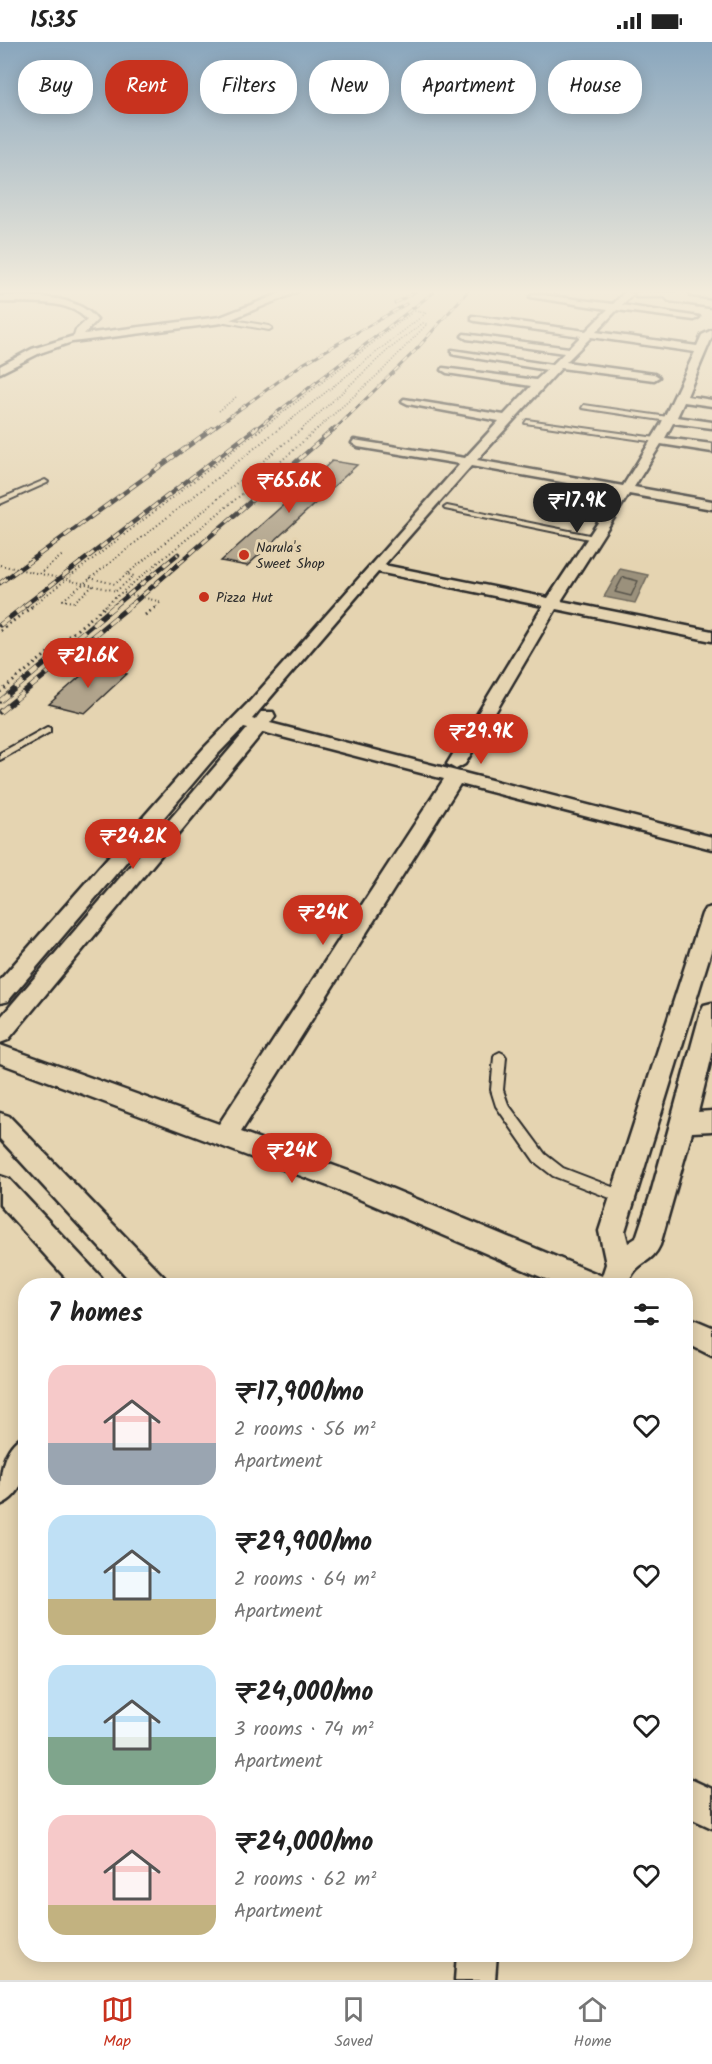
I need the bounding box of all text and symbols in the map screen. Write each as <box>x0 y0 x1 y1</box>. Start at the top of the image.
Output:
text: 15:35 <box>30 4 76 39</box>
chip: Buy <box>18 60 93 114</box>
chip: Rent <box>105 60 188 114</box>
chip: Filters <box>200 60 297 114</box>
chip: New <box>309 60 389 114</box>
chip: Apartment <box>401 60 536 114</box>
chip: House <box>548 60 642 114</box>
pin: ₹65.6K <box>240 463 338 514</box>
text: ₹65.6K <box>256 466 322 498</box>
pin: ₹17.9K <box>528 483 626 534</box>
text: ₹17.9K <box>547 486 607 518</box>
place label: Narula's Sweet Shop <box>256 537 325 575</box>
marker: Narula's Sweet Shop <box>237 548 251 562</box>
place label: Pizza Hut <box>216 587 274 609</box>
marker: Pizza Hut <box>197 590 211 604</box>
pin: ₹21.6K <box>39 638 137 689</box>
text: ₹21.6K <box>57 641 119 673</box>
pin: ₹29.9K <box>432 714 530 765</box>
text: ₹29.9K <box>448 717 514 749</box>
pin: ₹24.2K <box>84 819 182 870</box>
text: ₹24.2K <box>99 822 167 854</box>
pin: ₹24K <box>287 895 359 946</box>
text: ₹24K <box>297 898 349 930</box>
pin: ₹24K <box>256 1133 328 1184</box>
text: ₹24K <box>266 1136 318 1168</box>
text: 7 homes <box>48 1293 143 1335</box>
icon: filters <box>630 1298 663 1331</box>
text: ₹17,900/mo <box>234 1372 364 1414</box>
icon: home <box>96 1389 168 1461</box>
icon: heart <box>630 1409 663 1442</box>
text: 2 rooms · 56 m² <box>234 1414 376 1446</box>
text: Apartment <box>234 1446 323 1478</box>
text: ₹29,900/mo <box>234 1522 372 1564</box>
icon: home <box>96 1539 168 1611</box>
icon: heart <box>630 1559 663 1592</box>
text: 2 rooms · 64 m² <box>234 1564 376 1596</box>
text: Apartment <box>234 1596 323 1628</box>
text: ₹24,000/mo <box>234 1672 373 1714</box>
icon: home <box>96 1689 168 1761</box>
icon: heart <box>630 1709 663 1742</box>
text: 3 rooms · 74 m² <box>234 1714 374 1746</box>
text: Apartment <box>234 1746 323 1778</box>
text: ₹24,000/mo <box>234 1822 373 1864</box>
icon: home <box>96 1839 168 1911</box>
icon: heart <box>630 1859 663 1892</box>
text: 2 rooms · 62 m² <box>234 1864 376 1896</box>
text: Apartment <box>234 1896 323 1928</box>
tab: Map <box>101 1993 134 2054</box>
tab: Saved <box>335 1993 373 2054</box>
tab: Home <box>574 1993 611 2054</box>

